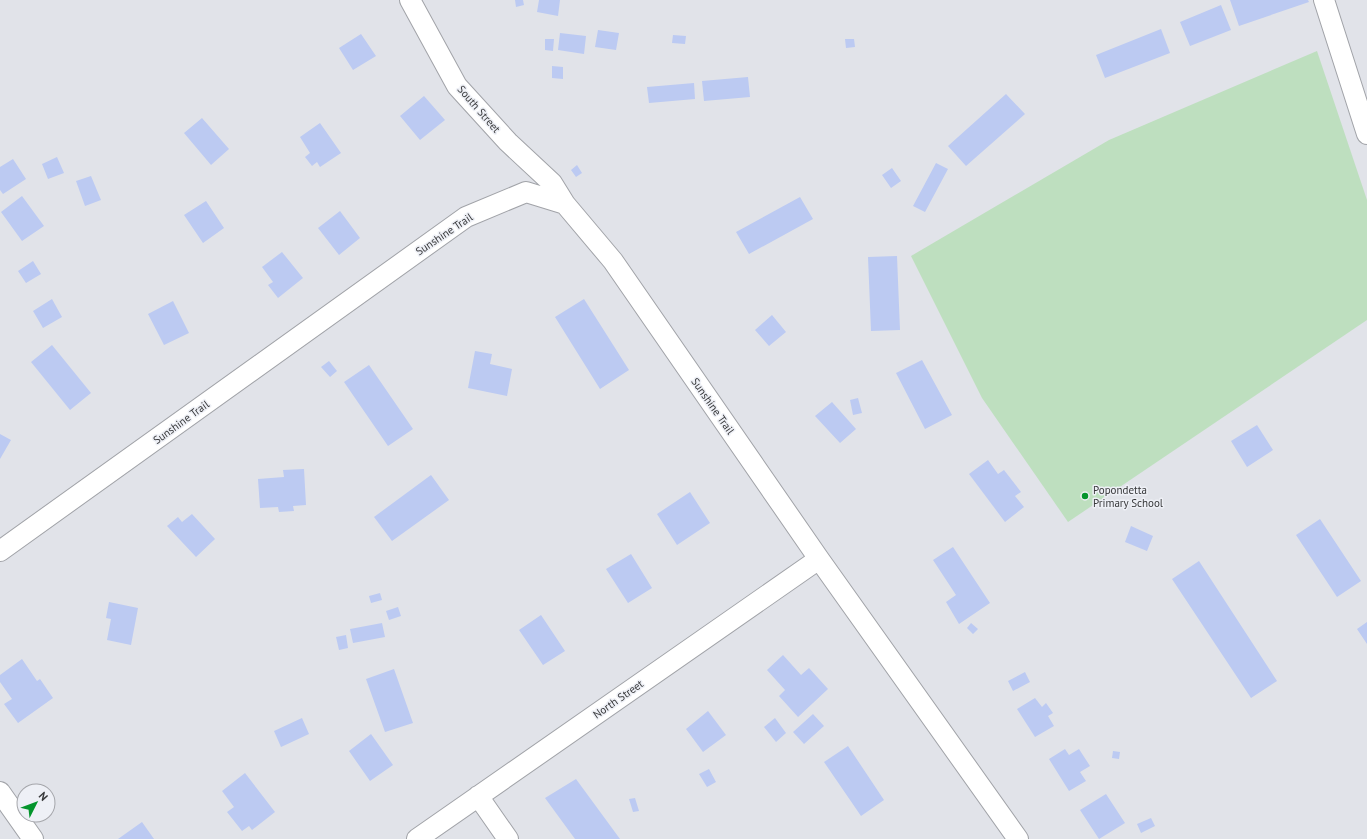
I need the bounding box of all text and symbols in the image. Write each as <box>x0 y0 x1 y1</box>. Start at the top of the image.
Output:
street label: South Street <box>455 82 504 136</box>
street label: Sunshine Trail <box>413 209 476 258</box>
street label: Sunshine Trail <box>688 375 738 438</box>
street label: Sunshine Trail <box>150 397 212 447</box>
place label: Popondetta Primary School <box>1093 483 1164 510</box>
marker: Popondetta Primary School <box>1080 491 1090 501</box>
street label: North Street <box>590 676 646 721</box>
north arrow <box>16 783 56 823</box>
text: N <box>36 789 51 804</box>

